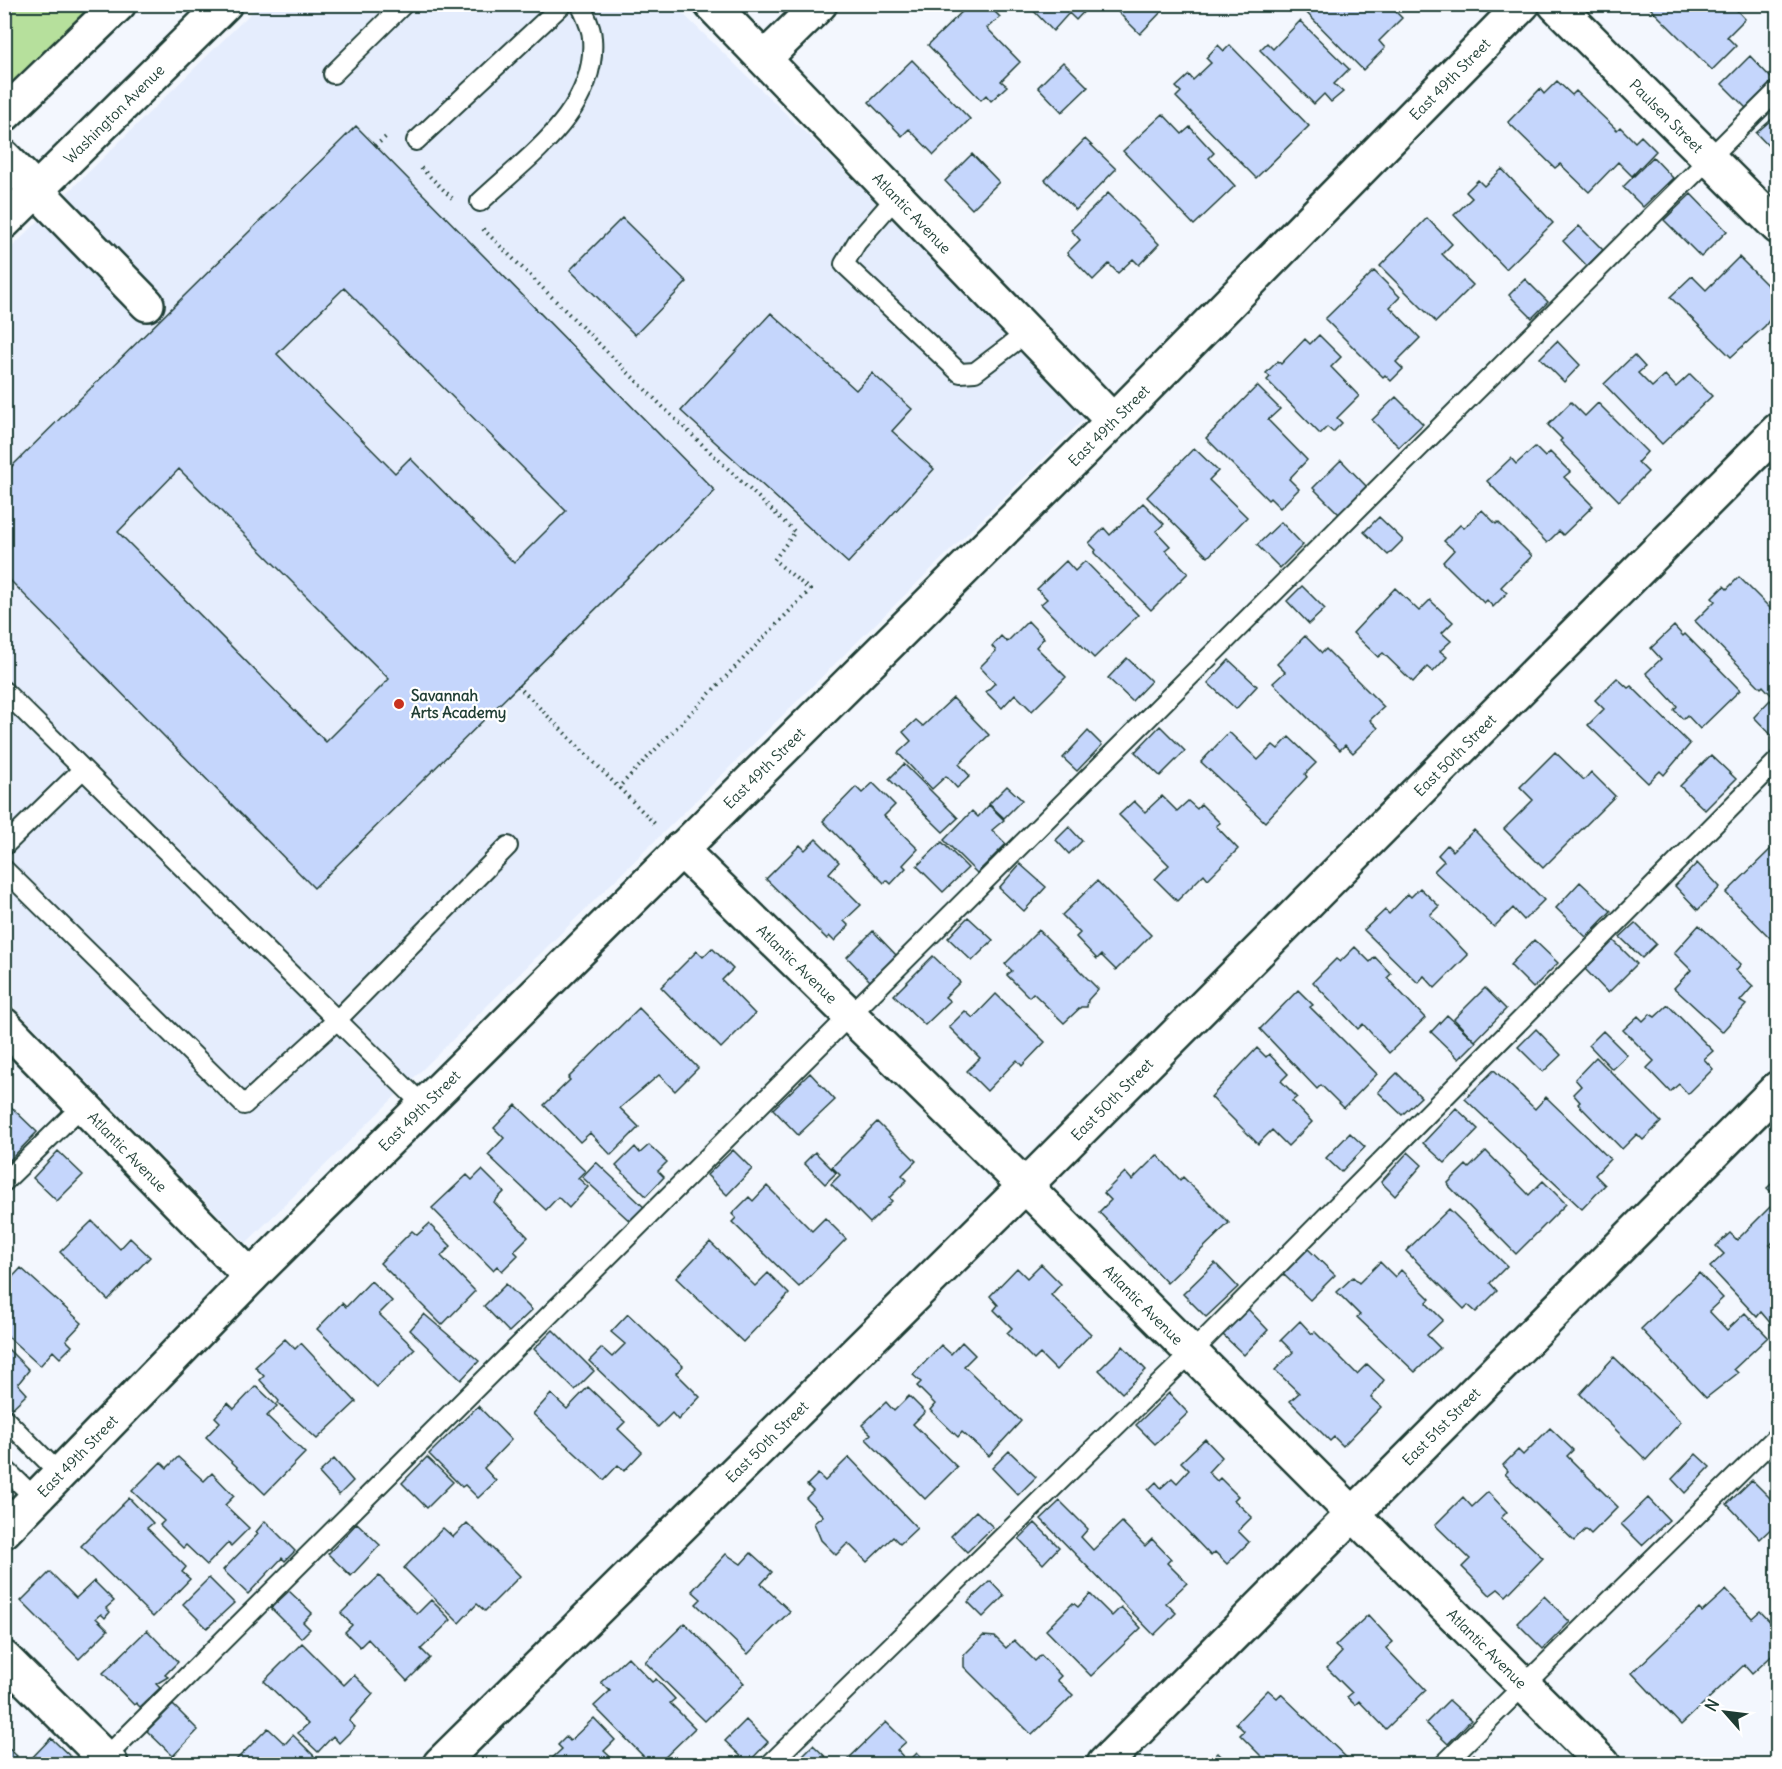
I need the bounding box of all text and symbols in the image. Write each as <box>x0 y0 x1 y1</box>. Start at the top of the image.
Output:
street label: East 49th Street <box>1405 34 1494 124</box>
street label: Washington Avenue <box>59 60 168 168</box>
street label: Paulsen Street <box>1626 75 1708 157</box>
street label: Atlantic Avenue <box>869 168 956 257</box>
street label: East 49th Street <box>1064 380 1153 470</box>
place label: Savannah Arts Academy <box>411 686 506 723</box>
marker: Savannah Arts Academy <box>392 697 406 711</box>
street label: East 50th Street <box>1409 710 1500 800</box>
street label: East 49th Street <box>719 723 809 812</box>
street label: Atlantic Avenue <box>753 920 842 1007</box>
street label: East 50th Street <box>1067 1054 1157 1144</box>
street label: East 49th Street <box>374 1066 464 1155</box>
street label: Atlantic Avenue <box>84 1107 171 1196</box>
street label: Atlantic Avenue <box>1100 1261 1187 1348</box>
street label: East 51st Street <box>1398 1383 1484 1469</box>
street label: East 50th Street <box>721 1396 812 1486</box>
street label: East 49th Street <box>33 1411 121 1501</box>
street label: Atlantic Avenue <box>1443 1604 1531 1692</box>
north arrow <box>1695 1682 1755 1742</box>
text: N <box>1700 1695 1723 1715</box>

